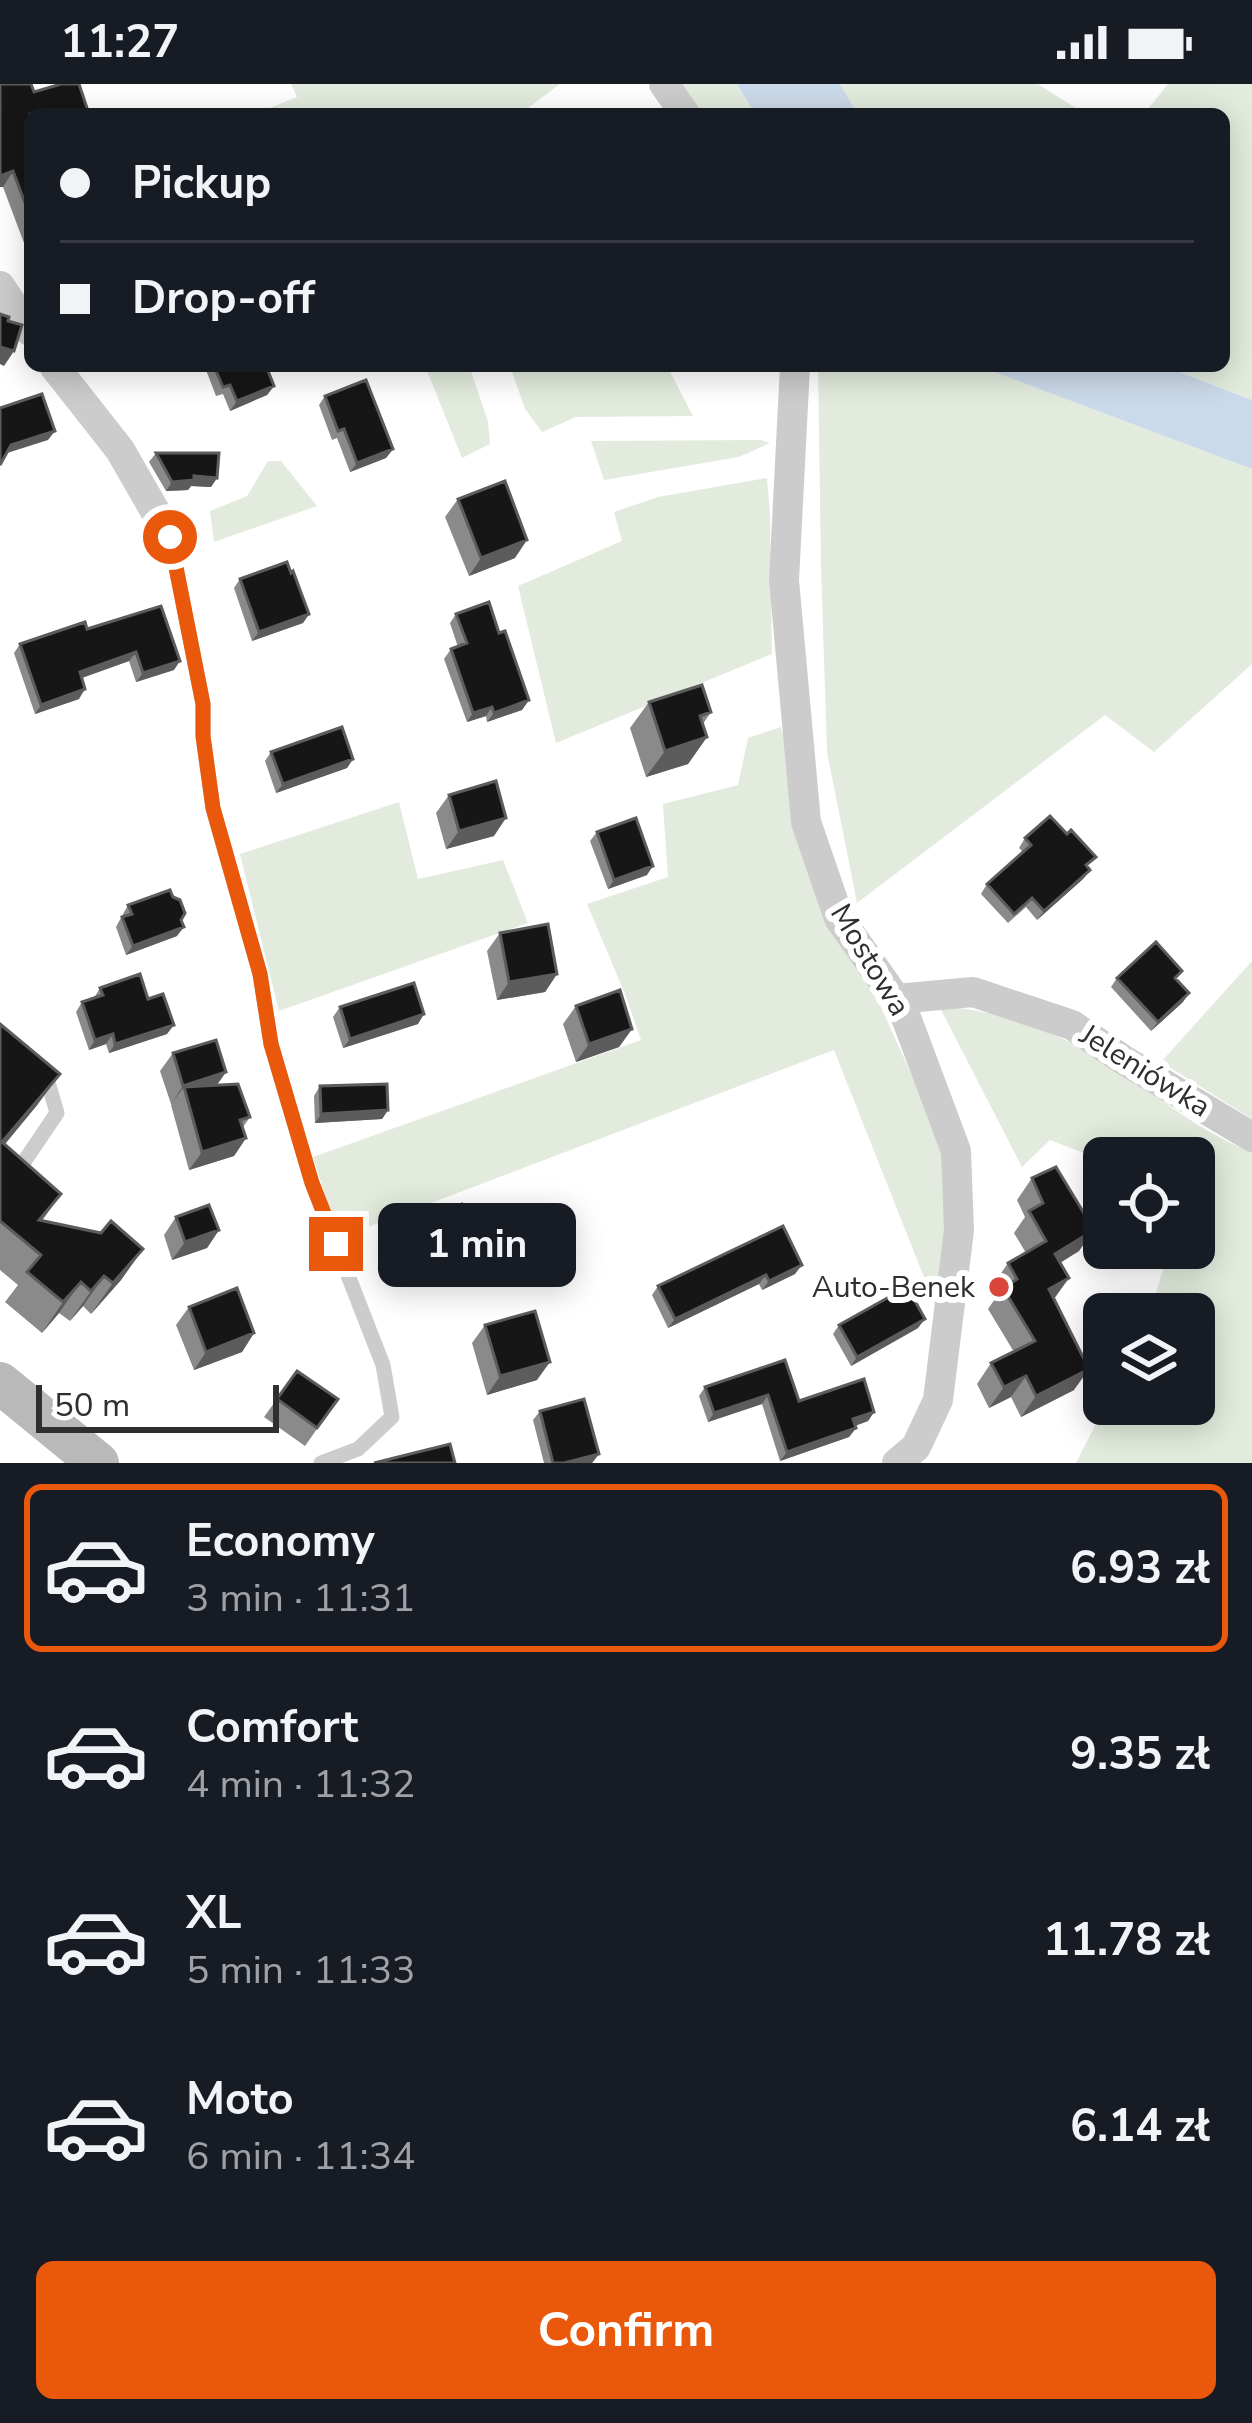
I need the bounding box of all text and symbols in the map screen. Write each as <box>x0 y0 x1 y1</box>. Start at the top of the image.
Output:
text: 11:27 <box>60 12 179 73</box>
text: Pickup <box>132 153 271 214</box>
text: Drop-off <box>132 268 315 329</box>
route start <box>143 510 197 564</box>
street label: Mostowa <box>820 896 920 1024</box>
street label: Jeleniówka <box>1071 1014 1218 1127</box>
map controls <box>1083 1137 1215 1425</box>
button: locate <box>1083 1137 1215 1269</box>
callout: 1 min <box>378 1202 576 1286</box>
route end <box>309 1217 363 1271</box>
text: 1 min <box>427 1218 527 1271</box>
place label: Auto-Benek <box>812 1267 976 1308</box>
marker: Auto-Benek <box>986 1274 1012 1300</box>
button: layers <box>1083 1293 1215 1425</box>
scale bar <box>36 1379 279 1432</box>
text: 50 m <box>54 1383 130 1428</box>
text: Economy <box>186 1511 375 1572</box>
icon: car <box>42 1514 150 1622</box>
text: 6.93 zł <box>1070 1538 1210 1599</box>
text: 3 min · 11:31 <box>186 1572 415 1625</box>
text: Comfort <box>186 1697 358 1758</box>
icon: car <box>42 1700 150 1808</box>
text: 9.35 zł <box>1070 1724 1210 1785</box>
text: 4 min · 11:32 <box>186 1758 415 1811</box>
text: XL <box>186 1883 242 1944</box>
icon: car <box>42 1886 150 1994</box>
text: 11.78 zł <box>1043 1910 1210 1971</box>
text: 5 min · 11:33 <box>186 1944 415 1997</box>
text: Moto <box>186 2069 294 2130</box>
icon: car <box>42 2072 150 2180</box>
text: 6.14 zł <box>1070 2096 1210 2157</box>
text: 6 min · 11:34 <box>186 2130 415 2183</box>
button: Confirm <box>36 2261 1216 2399</box>

